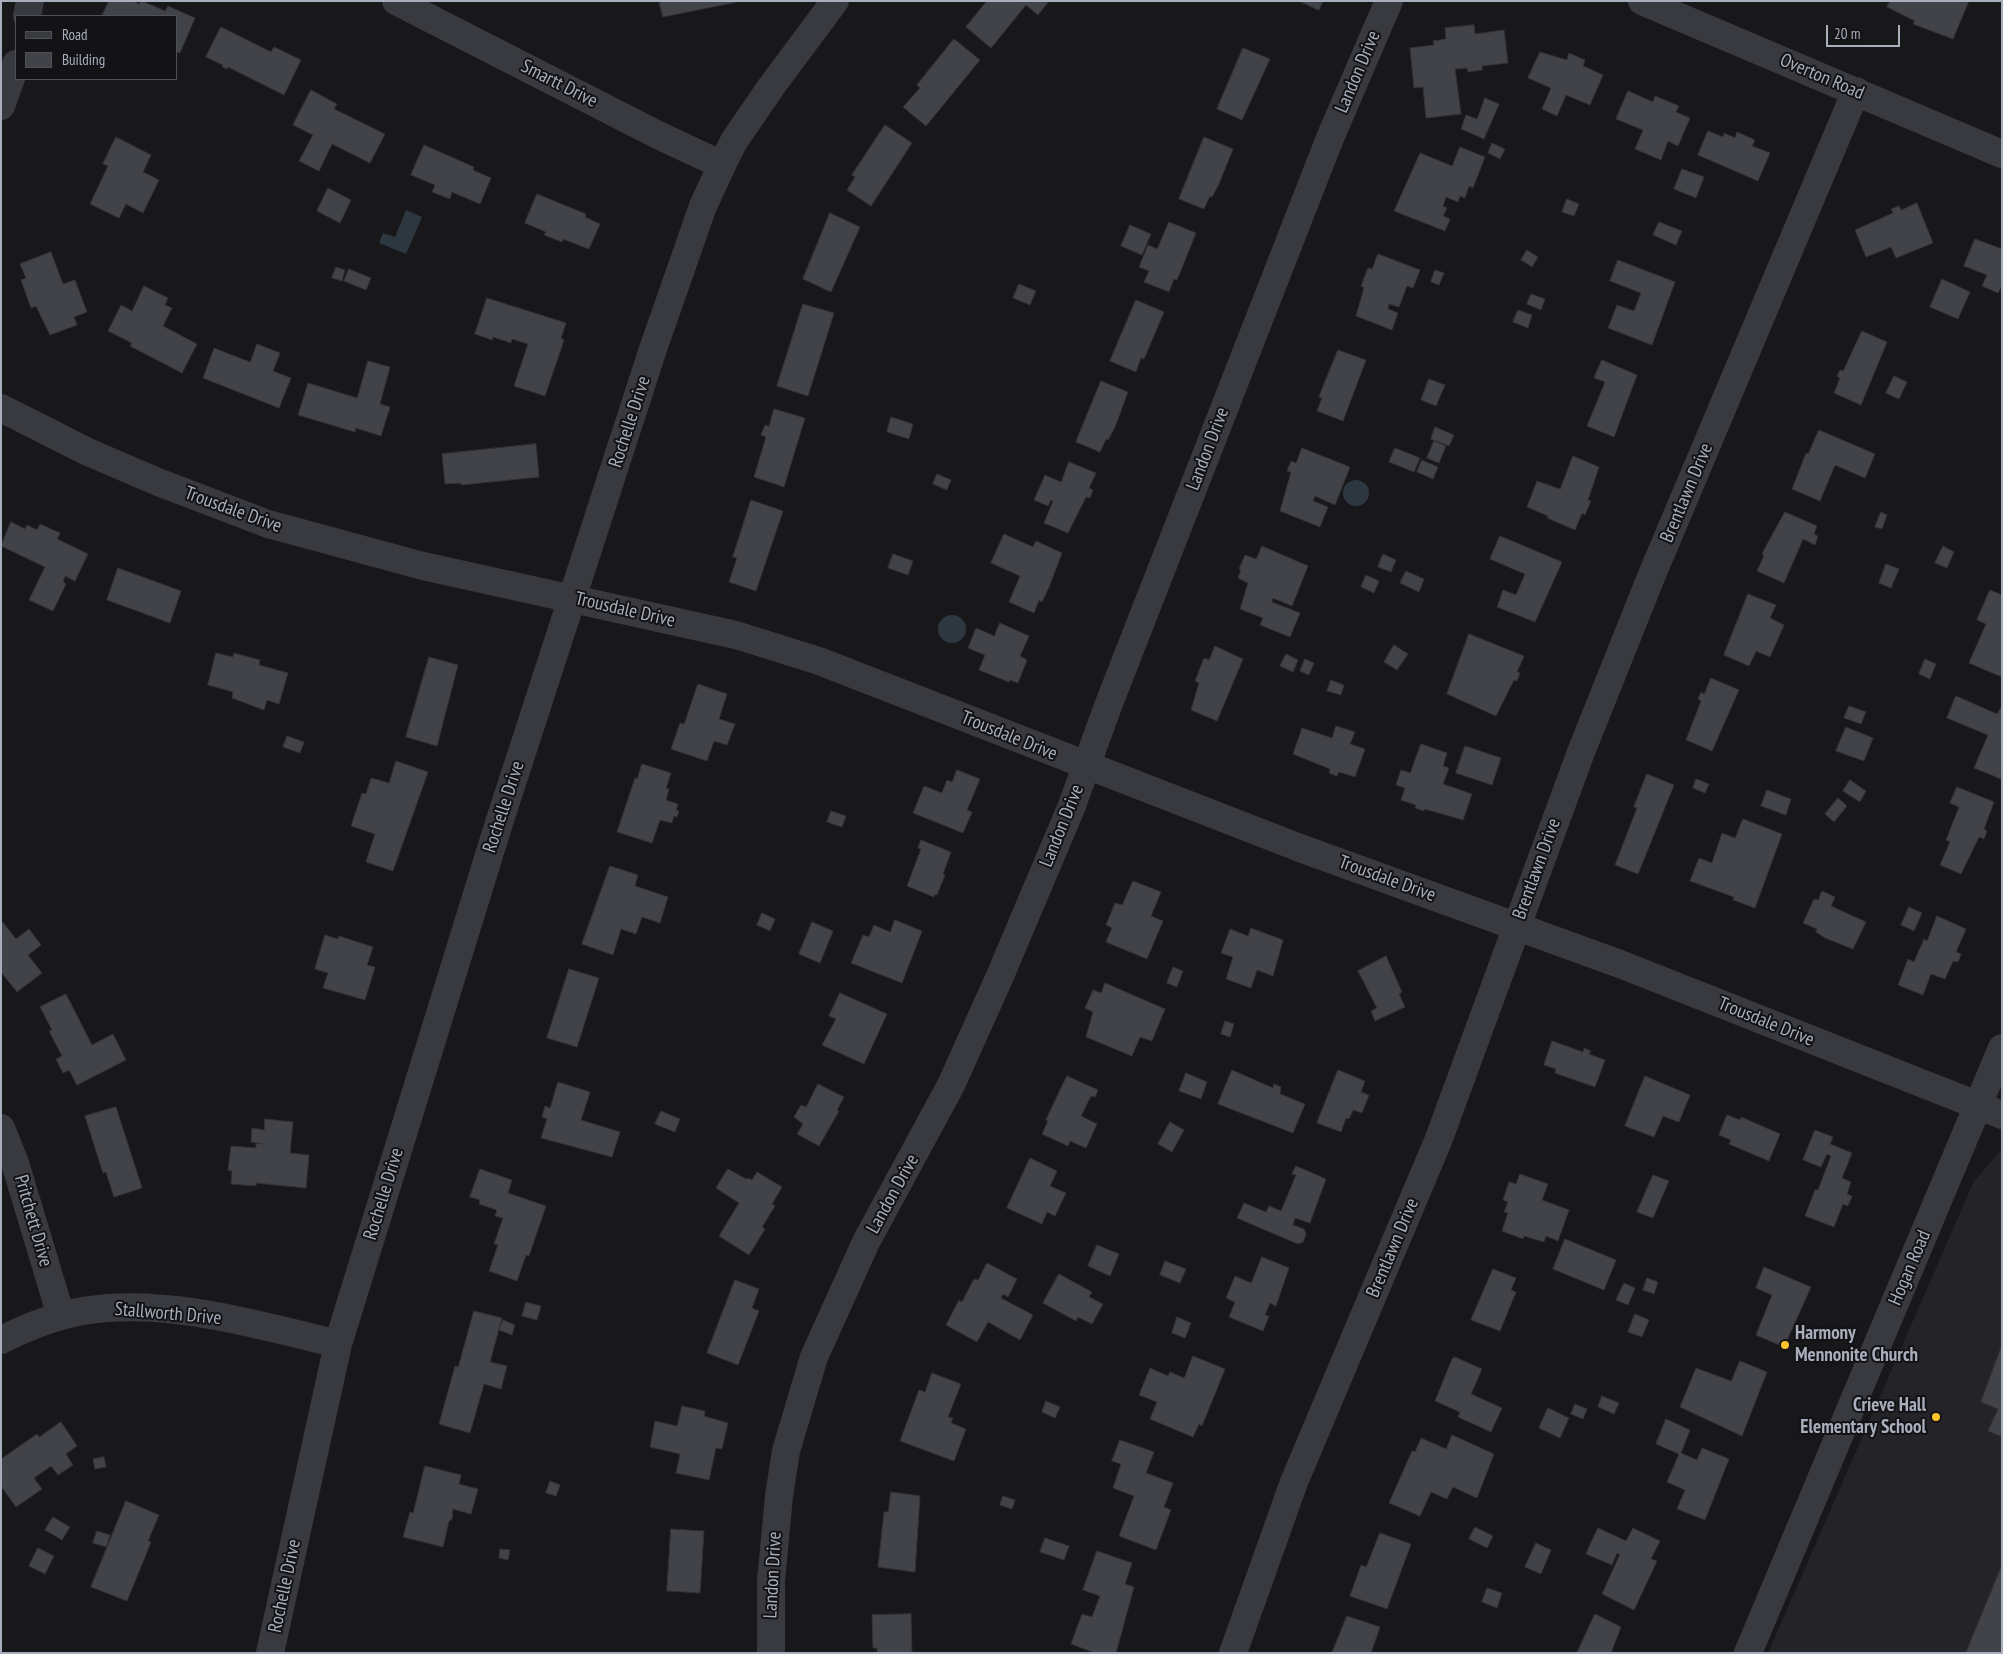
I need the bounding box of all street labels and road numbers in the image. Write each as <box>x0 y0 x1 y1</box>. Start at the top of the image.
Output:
street label: Landon Drive <box>1331 28 1385 116</box>
street label: Overton Road <box>1777 49 1867 105</box>
street label: Smartt Drive <box>517 55 601 113</box>
street label: Rochelle Drive <box>605 373 655 471</box>
street label: Landon Drive <box>1182 404 1234 494</box>
street label: Brentlawn Drive <box>1656 440 1718 546</box>
street label: Trousdale Drive <box>181 482 285 538</box>
street label: Trousdale Drive <box>573 587 677 633</box>
street label: Trousdale Drive <box>958 706 1060 766</box>
street label: Rochelle Drive <box>479 758 529 856</box>
street label: Landon Drive <box>1035 781 1089 871</box>
street label: Brentlawn Drive <box>1508 815 1566 923</box>
street label: Trousdale Drive <box>1335 851 1439 907</box>
street label: Trousdale Drive <box>1715 992 1817 1052</box>
street label: Rochelle Drive <box>359 1145 409 1243</box>
street label: Landon Drive <box>862 1150 924 1238</box>
street label: Pritchett Drive <box>9 1172 57 1270</box>
street label: Brentlawn Drive <box>1362 1195 1424 1301</box>
street label: Hogan Road <box>1884 1227 1936 1309</box>
street label: Stallworth Drive <box>114 1298 222 1330</box>
street label: Landon Drive <box>759 1531 787 1619</box>
street label: Rochelle Drive <box>264 1537 306 1635</box>

